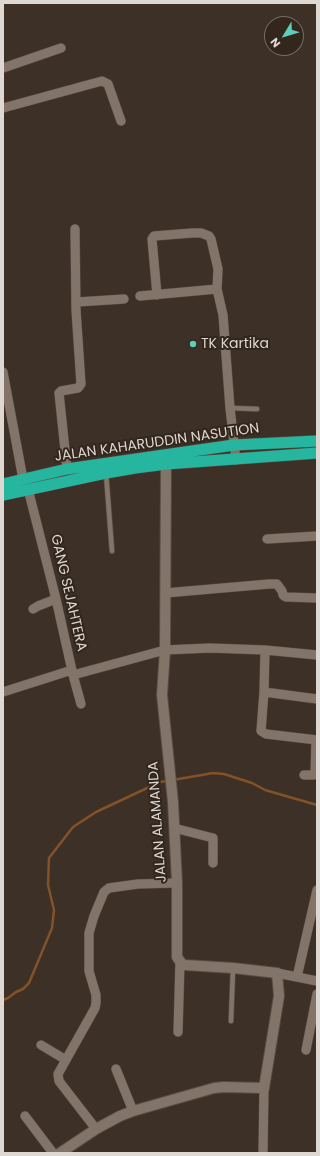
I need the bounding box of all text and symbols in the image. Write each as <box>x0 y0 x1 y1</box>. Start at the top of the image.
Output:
north arrow <box>264 16 304 56</box>
text: N <box>266 35 284 51</box>
place label: TK Kartika <box>201 336 269 352</box>
marker: TK Kartika <box>188 339 198 349</box>
street label: JALAN KAHARUDDIN NASUTION <box>54 420 260 466</box>
street label: GANG SEJAHTERA <box>46 533 90 653</box>
street label: JALAN ALAMANDA <box>145 761 171 883</box>

